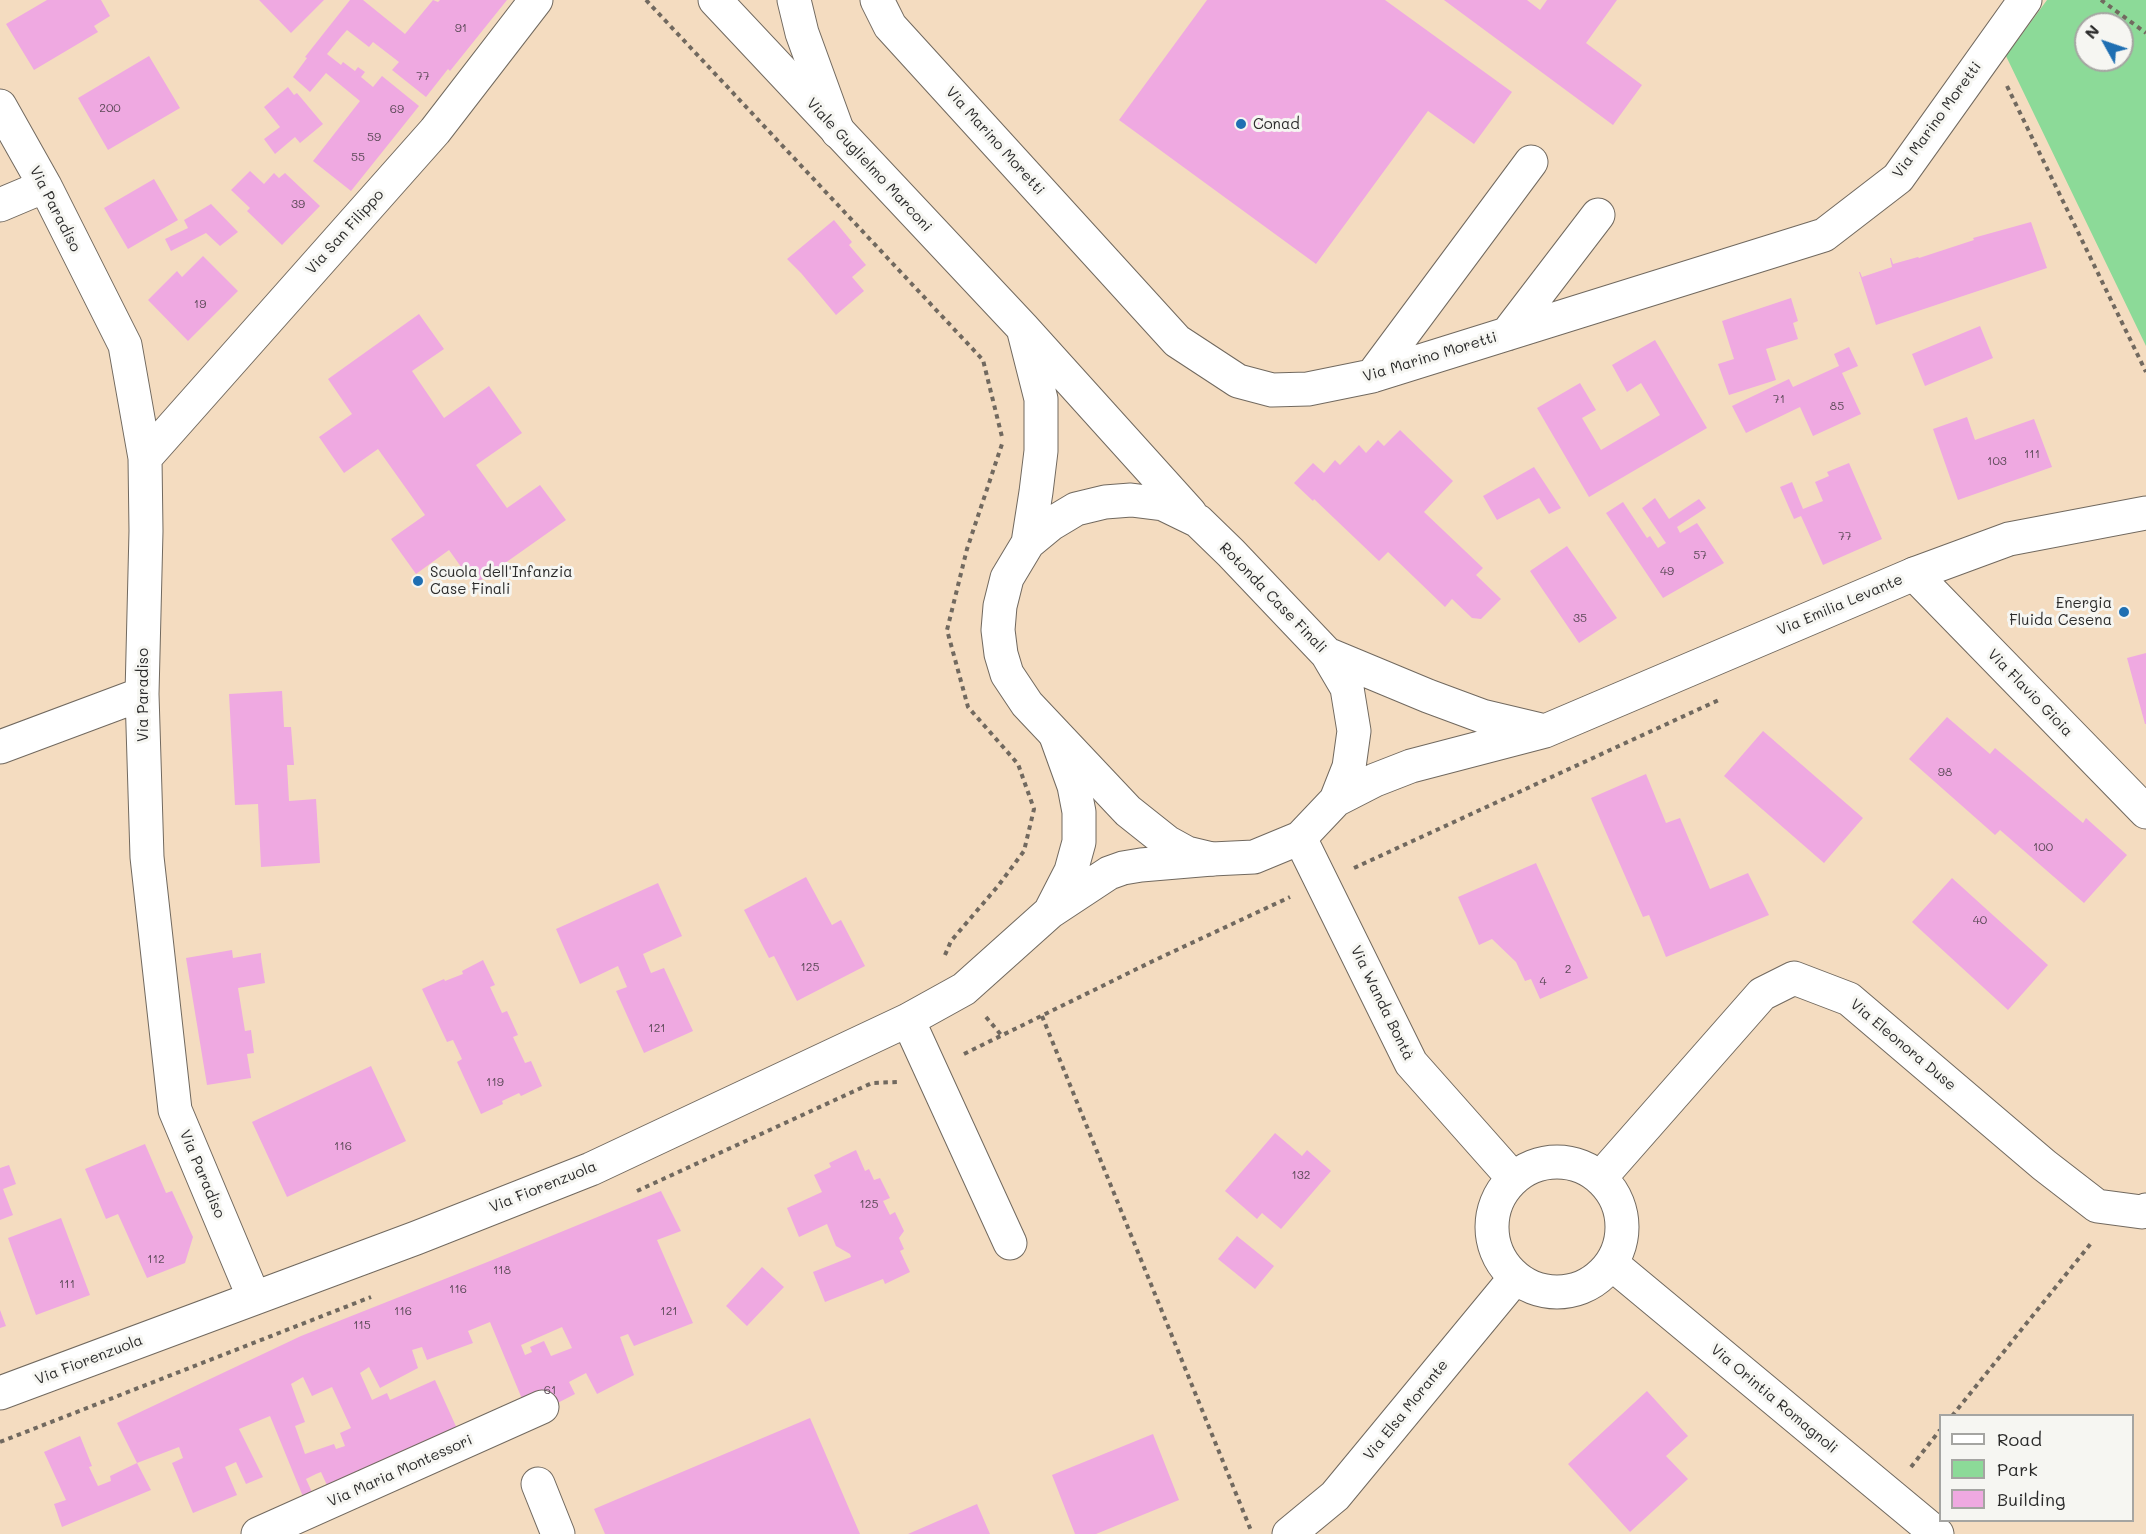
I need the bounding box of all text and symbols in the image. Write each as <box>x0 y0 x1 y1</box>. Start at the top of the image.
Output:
north arrow <box>2074 12 2134 72</box>
text: N <box>2079 20 2103 43</box>
house number: 91 <box>455 21 467 35</box>
street label: Via Marino Moretti <box>1889 58 1985 182</box>
house number: 77 <box>416 69 430 83</box>
street label: Via Marino Moretti <box>942 83 1048 199</box>
street label: Viale Guglielmo Marconi <box>802 95 936 235</box>
house number: 200 <box>99 101 121 115</box>
house number: 69 <box>390 102 404 116</box>
place label: Conad <box>1253 115 1300 133</box>
marker: Conad <box>1234 117 1248 131</box>
house number: 59 <box>367 130 381 144</box>
house number: 55 <box>351 150 365 164</box>
street label: Via Paradiso <box>26 163 84 255</box>
street label: Via San Filippo <box>302 186 388 278</box>
house number: 39 <box>291 197 305 211</box>
house number: 19 <box>194 297 206 311</box>
street label: Via Marino Moretti <box>1361 328 1499 386</box>
house number: 71 <box>1773 392 1785 406</box>
house number: 85 <box>1830 399 1844 413</box>
house number: 111 <box>2024 447 2040 461</box>
house number: 103 <box>1987 454 2007 468</box>
house number: 77 <box>1838 529 1852 543</box>
street label: Rotonda Case Finali <box>1216 539 1330 657</box>
house number: 57 <box>1693 548 1707 562</box>
place label: Scuola dell'Infanzia Case Finali <box>430 563 573 598</box>
house number: 49 <box>1660 564 1674 578</box>
street label: Via Emilia Levante <box>1775 570 1905 640</box>
marker: Scuola dell'Infanzia Case Finali <box>411 574 425 588</box>
place label: Energia Fluida Cesena <box>2009 594 2112 629</box>
marker: Energia Fluida Cesena <box>2117 605 2131 619</box>
house number: 35 <box>1573 611 1587 625</box>
street label: Via Flavio Gioia <box>1984 646 2076 740</box>
street label: Via Paradiso <box>134 648 152 742</box>
house number: 98 <box>1938 765 1952 779</box>
house number: 100 <box>2033 840 2053 854</box>
house number: 40 <box>1973 913 1987 927</box>
street label: Via Wanda Bontà <box>1346 943 1418 1063</box>
house number: 125 <box>800 960 820 974</box>
house number: 2 <box>1565 962 1571 976</box>
house number: 4 <box>1539 974 1547 988</box>
street label: Via Eleonora Duse <box>1846 995 1960 1095</box>
house number: 121 <box>648 1021 666 1035</box>
house number: 119 <box>486 1075 504 1089</box>
street label: Via Paradiso <box>175 1127 229 1221</box>
house number: 116 <box>334 1139 352 1153</box>
street label: Via Fiorenzuola <box>487 1157 599 1217</box>
house number: 132 <box>1291 1168 1311 1182</box>
house number: 125 <box>859 1197 879 1211</box>
house number: 112 <box>147 1252 165 1266</box>
house number: 118 <box>493 1263 511 1277</box>
house number: 111 <box>59 1277 75 1291</box>
house number: 116 <box>449 1282 467 1296</box>
house number: 116 <box>394 1304 412 1318</box>
house number: 121 <box>660 1304 678 1318</box>
house number: 115 <box>353 1318 371 1332</box>
street label: Via Fiorenzuola <box>33 1331 145 1389</box>
street label: Via Orintia Romagnoli <box>1707 1341 1841 1457</box>
street label: Via Elsa Morante <box>1360 1356 1452 1464</box>
house number: 61 <box>544 1383 556 1397</box>
legend <box>1939 1414 2134 1522</box>
text: Road <box>1997 1427 2042 1451</box>
street label: Via Maria Montessori <box>325 1431 475 1511</box>
text: Park <box>1997 1457 2038 1481</box>
text: Building <box>1997 1487 2065 1511</box>

